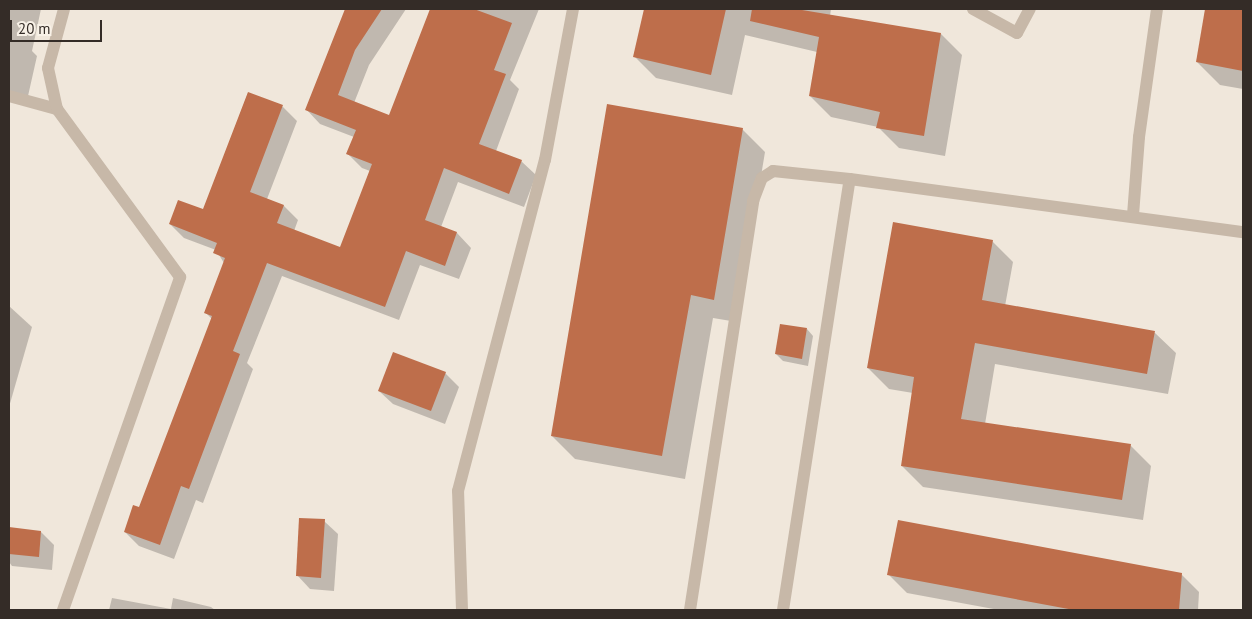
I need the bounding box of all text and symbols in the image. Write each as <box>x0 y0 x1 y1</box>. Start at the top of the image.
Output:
scale bar <box>12 10 105 42</box>
text: 20 m <box>18 19 51 38</box>

